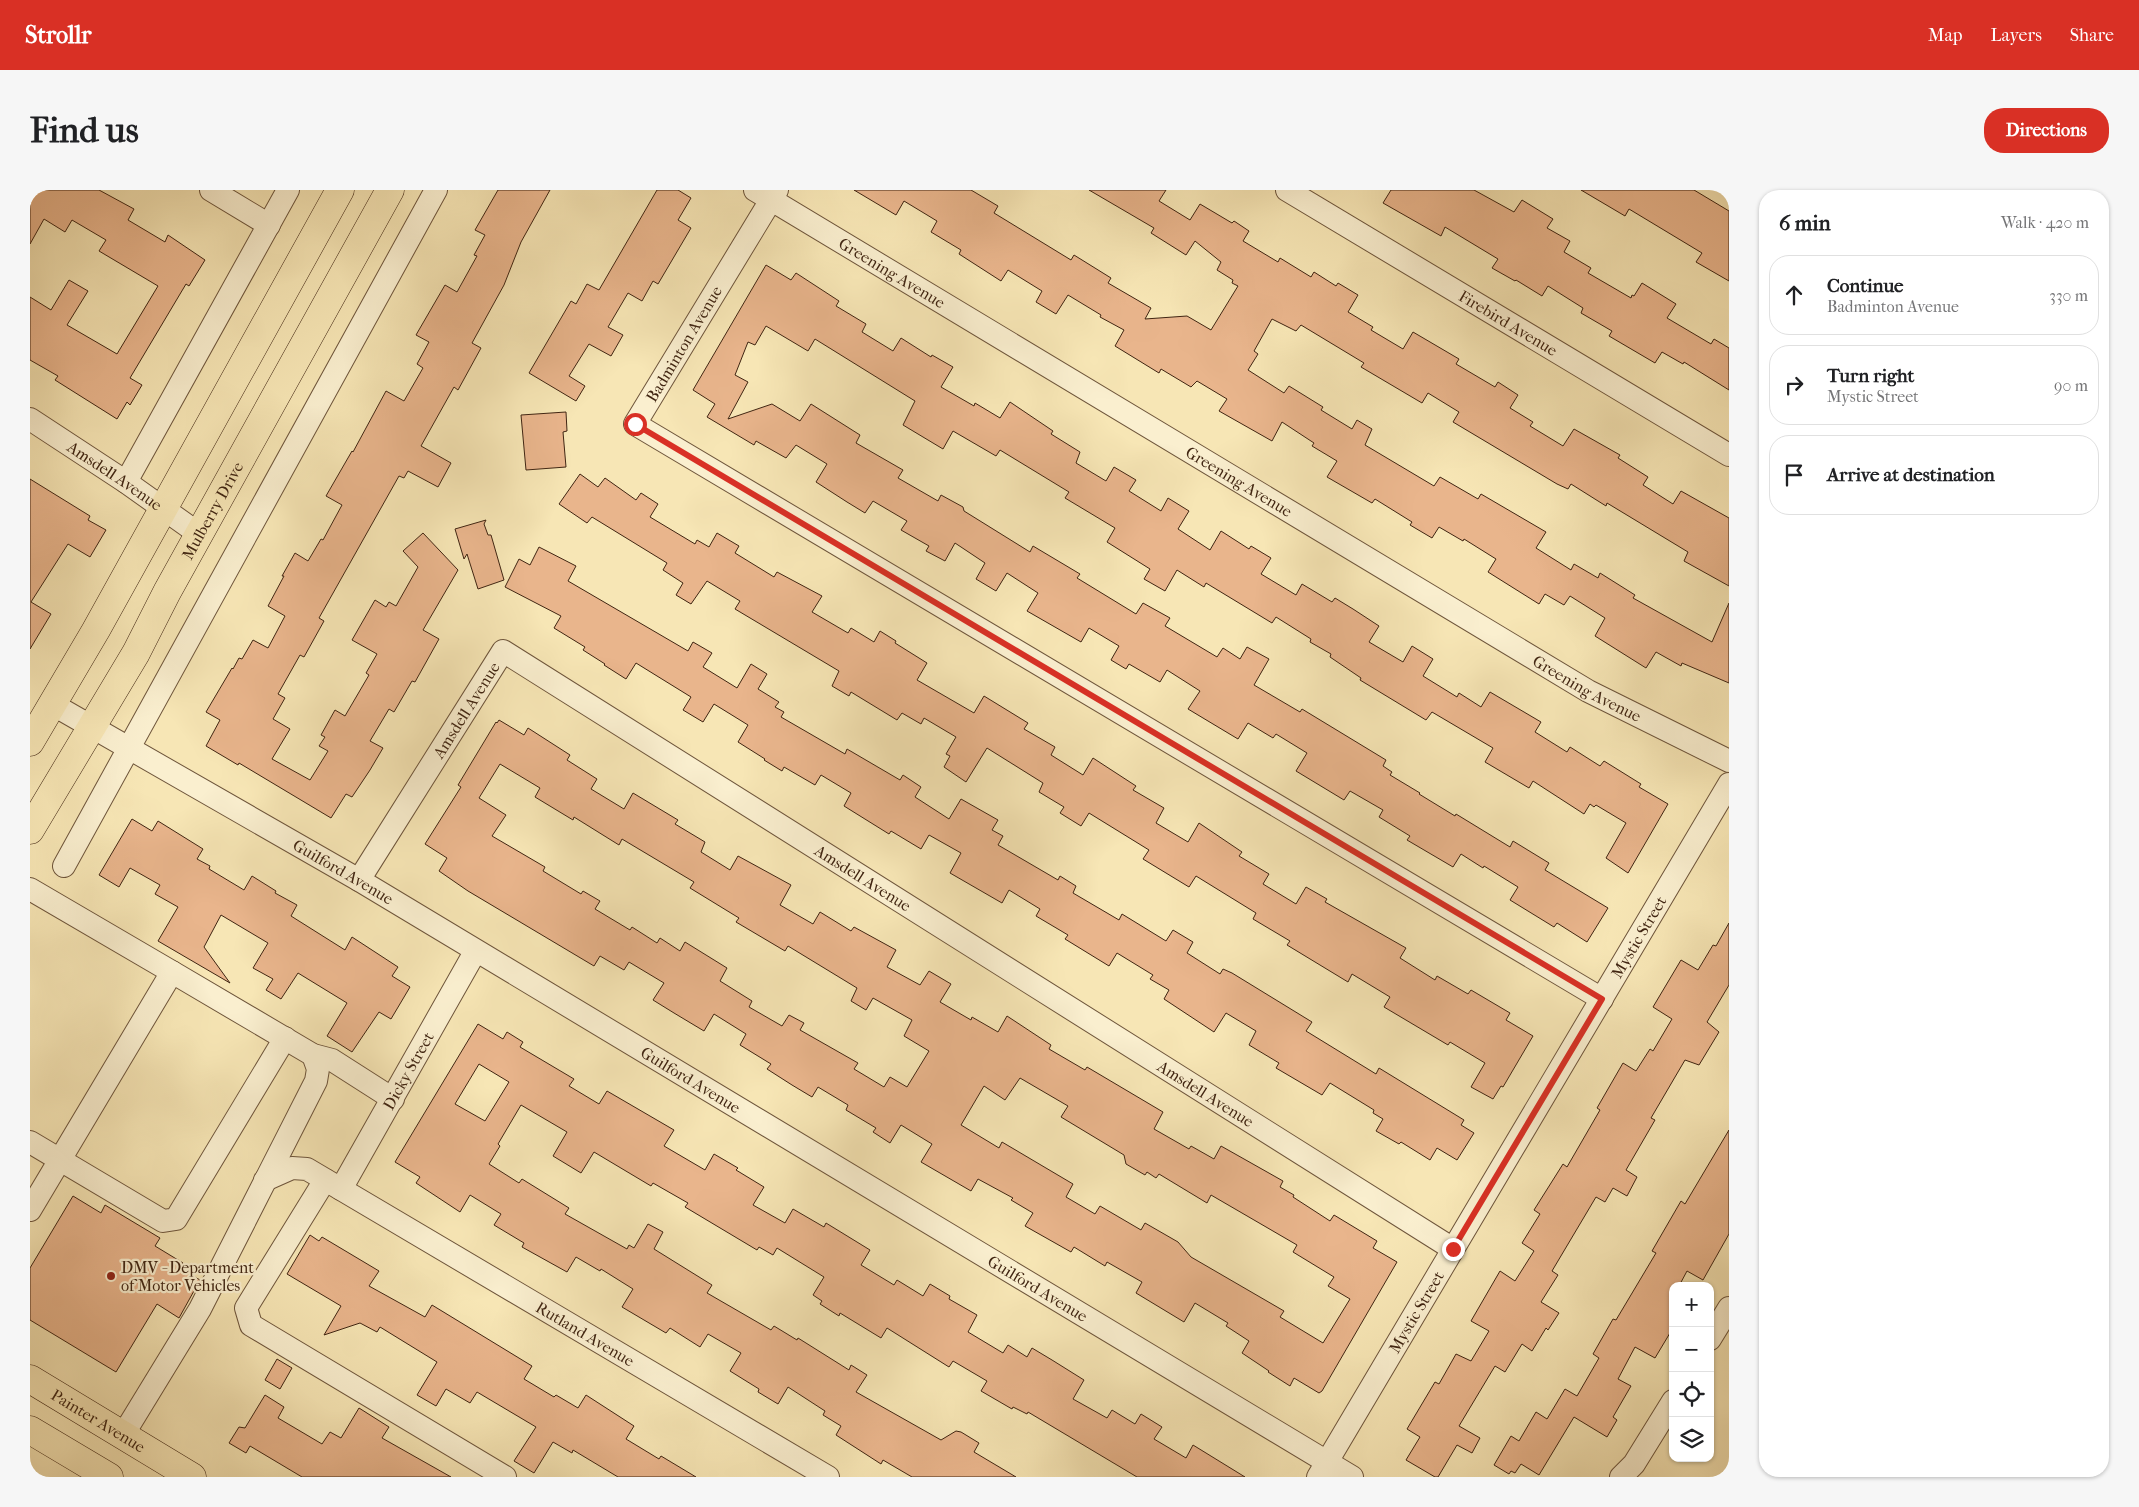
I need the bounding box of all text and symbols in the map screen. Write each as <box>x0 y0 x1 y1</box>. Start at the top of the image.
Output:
text: Strollr <box>25 21 92 49</box>
text: Map <box>1928 25 1962 46</box>
text: Layers <box>1990 25 2042 46</box>
text: Share <box>2070 25 2114 46</box>
button: Directions <box>1984 108 2109 153</box>
text: Find us <box>30 110 139 151</box>
text: 6 min <box>1779 211 1831 235</box>
text: Walk · 420 m <box>2001 213 2089 232</box>
street label: Greening Avenue <box>835 233 949 312</box>
text: Continue <box>1827 275 1903 297</box>
icon: ahead <box>1780 281 1808 309</box>
street label: Badminton Avenue <box>642 283 726 405</box>
street label: Firebird Avenue <box>1456 286 1561 359</box>
text: 330 m <box>2049 286 2088 305</box>
text: Badminton Avenue <box>1827 297 1959 316</box>
text: Turn right <box>1827 365 1914 387</box>
icon: right <box>1780 371 1808 399</box>
text: 90 m <box>2054 376 2088 395</box>
text: Mystic Street <box>1827 387 1919 406</box>
route start <box>624 413 647 436</box>
street label: Amsdell Avenue <box>63 436 166 514</box>
street label: Greening Avenue <box>1182 442 1296 521</box>
street label: Mulberry Drive <box>178 458 247 563</box>
icon: arrive <box>1780 461 1808 489</box>
text: Arrive at destination <box>1827 464 1995 486</box>
street label: Greening Avenue <box>1530 651 1645 726</box>
street label: Amsdell Avenue <box>428 658 503 762</box>
street label: Guilford Avenue <box>290 835 397 908</box>
street label: Amsdell Avenue <box>811 840 915 915</box>
street label: Mystic Street <box>1607 892 1670 981</box>
street label: Dicky Street <box>378 1028 438 1113</box>
street label: Guilford Avenue <box>637 1042 744 1117</box>
street label: Amsdell Avenue <box>1153 1056 1258 1131</box>
route end <box>1442 1238 1465 1261</box>
street label: Guilford Avenue <box>985 1251 1091 1325</box>
place label: DMV - Department of Motor Vehicles <box>121 1258 254 1295</box>
street label: Mystic Street <box>1384 1267 1448 1356</box>
marker: DMV - Department of Motor Vehicles <box>105 1270 117 1282</box>
map controls <box>1669 1282 1714 1462</box>
button: + <box>1669 1282 1714 1327</box>
street label: Rutland Avenue <box>533 1297 638 1370</box>
button: − <box>1669 1327 1714 1372</box>
button: locate <box>1669 1372 1714 1417</box>
street label: Painter Avenue <box>48 1385 149 1456</box>
button: layers <box>1669 1417 1714 1462</box>

